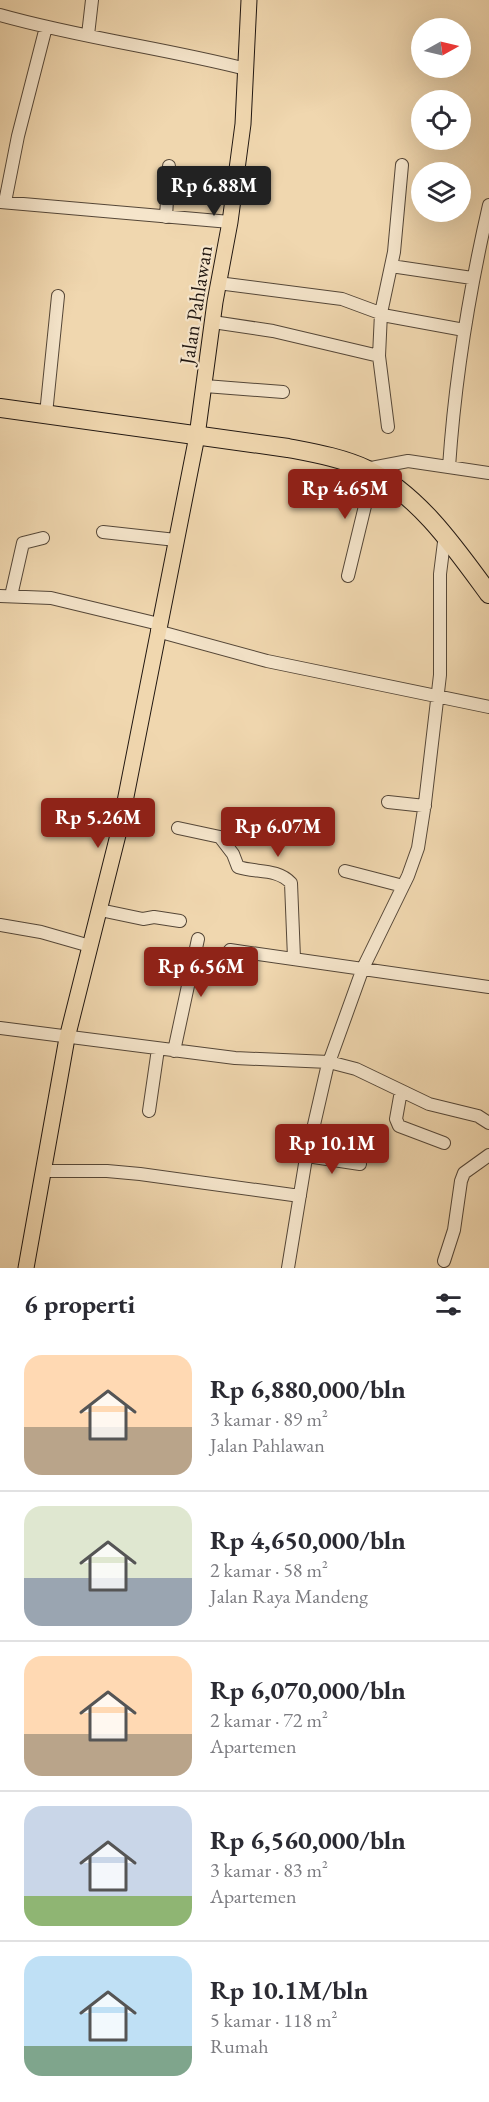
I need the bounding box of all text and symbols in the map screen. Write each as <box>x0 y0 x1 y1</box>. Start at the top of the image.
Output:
north arrow <box>411 18 471 78</box>
map controls <box>411 18 471 222</box>
button: locate <box>411 90 471 150</box>
button: layers <box>411 162 471 222</box>
pin: Rp 6.88M <box>152 166 276 217</box>
text: Rp 6.88M <box>171 172 257 198</box>
street label: Jalan Pahlawan <box>172 243 218 369</box>
pin: Rp 4.65M <box>283 469 407 520</box>
text: Rp 4.65M <box>302 475 388 501</box>
pin: Rp 5.26M <box>36 798 160 849</box>
text: Rp 5.26M <box>55 804 141 830</box>
pin: Rp 6.07M <box>216 807 340 858</box>
text: Rp 6.07M <box>235 813 321 839</box>
pin: Rp 6.56M <box>139 947 263 998</box>
text: Rp 6.56M <box>158 953 244 979</box>
pin: Rp 10.1M <box>270 1124 394 1175</box>
text: Rp 10.1M <box>289 1130 375 1156</box>
text: 6 properti <box>24 1287 135 1321</box>
icon: filters <box>432 1288 465 1321</box>
text: Rp 6,880,000/bln <box>210 1372 406 1406</box>
icon: home <box>72 1379 144 1451</box>
text: 3 kamar · 89 m² <box>210 1406 328 1432</box>
text: Jalan Pahlawan <box>210 1432 325 1458</box>
text: Rp 4,650,000/bln <box>210 1523 406 1557</box>
icon: home <box>72 1530 144 1602</box>
text: 2 kamar · 58 m² <box>210 1557 328 1583</box>
text: Jalan Raya Mandeng <box>210 1583 368 1609</box>
text: Rp 6,070,000/bln <box>210 1673 406 1707</box>
icon: home <box>72 1680 144 1752</box>
text: 2 kamar · 72 m² <box>210 1707 328 1733</box>
text: Apartemen <box>210 1733 296 1759</box>
text: Rp 6,560,000/bln <box>210 1823 406 1857</box>
icon: home <box>72 1830 144 1902</box>
text: 3 kamar · 83 m² <box>210 1857 328 1883</box>
text: Apartemen <box>210 1883 296 1909</box>
text: Rp 10.1M/bln <box>210 1973 368 2007</box>
icon: home <box>72 1980 144 2052</box>
text: 5 kamar · 118 m² <box>210 2007 338 2033</box>
text: Rumah <box>210 2033 269 2059</box>

